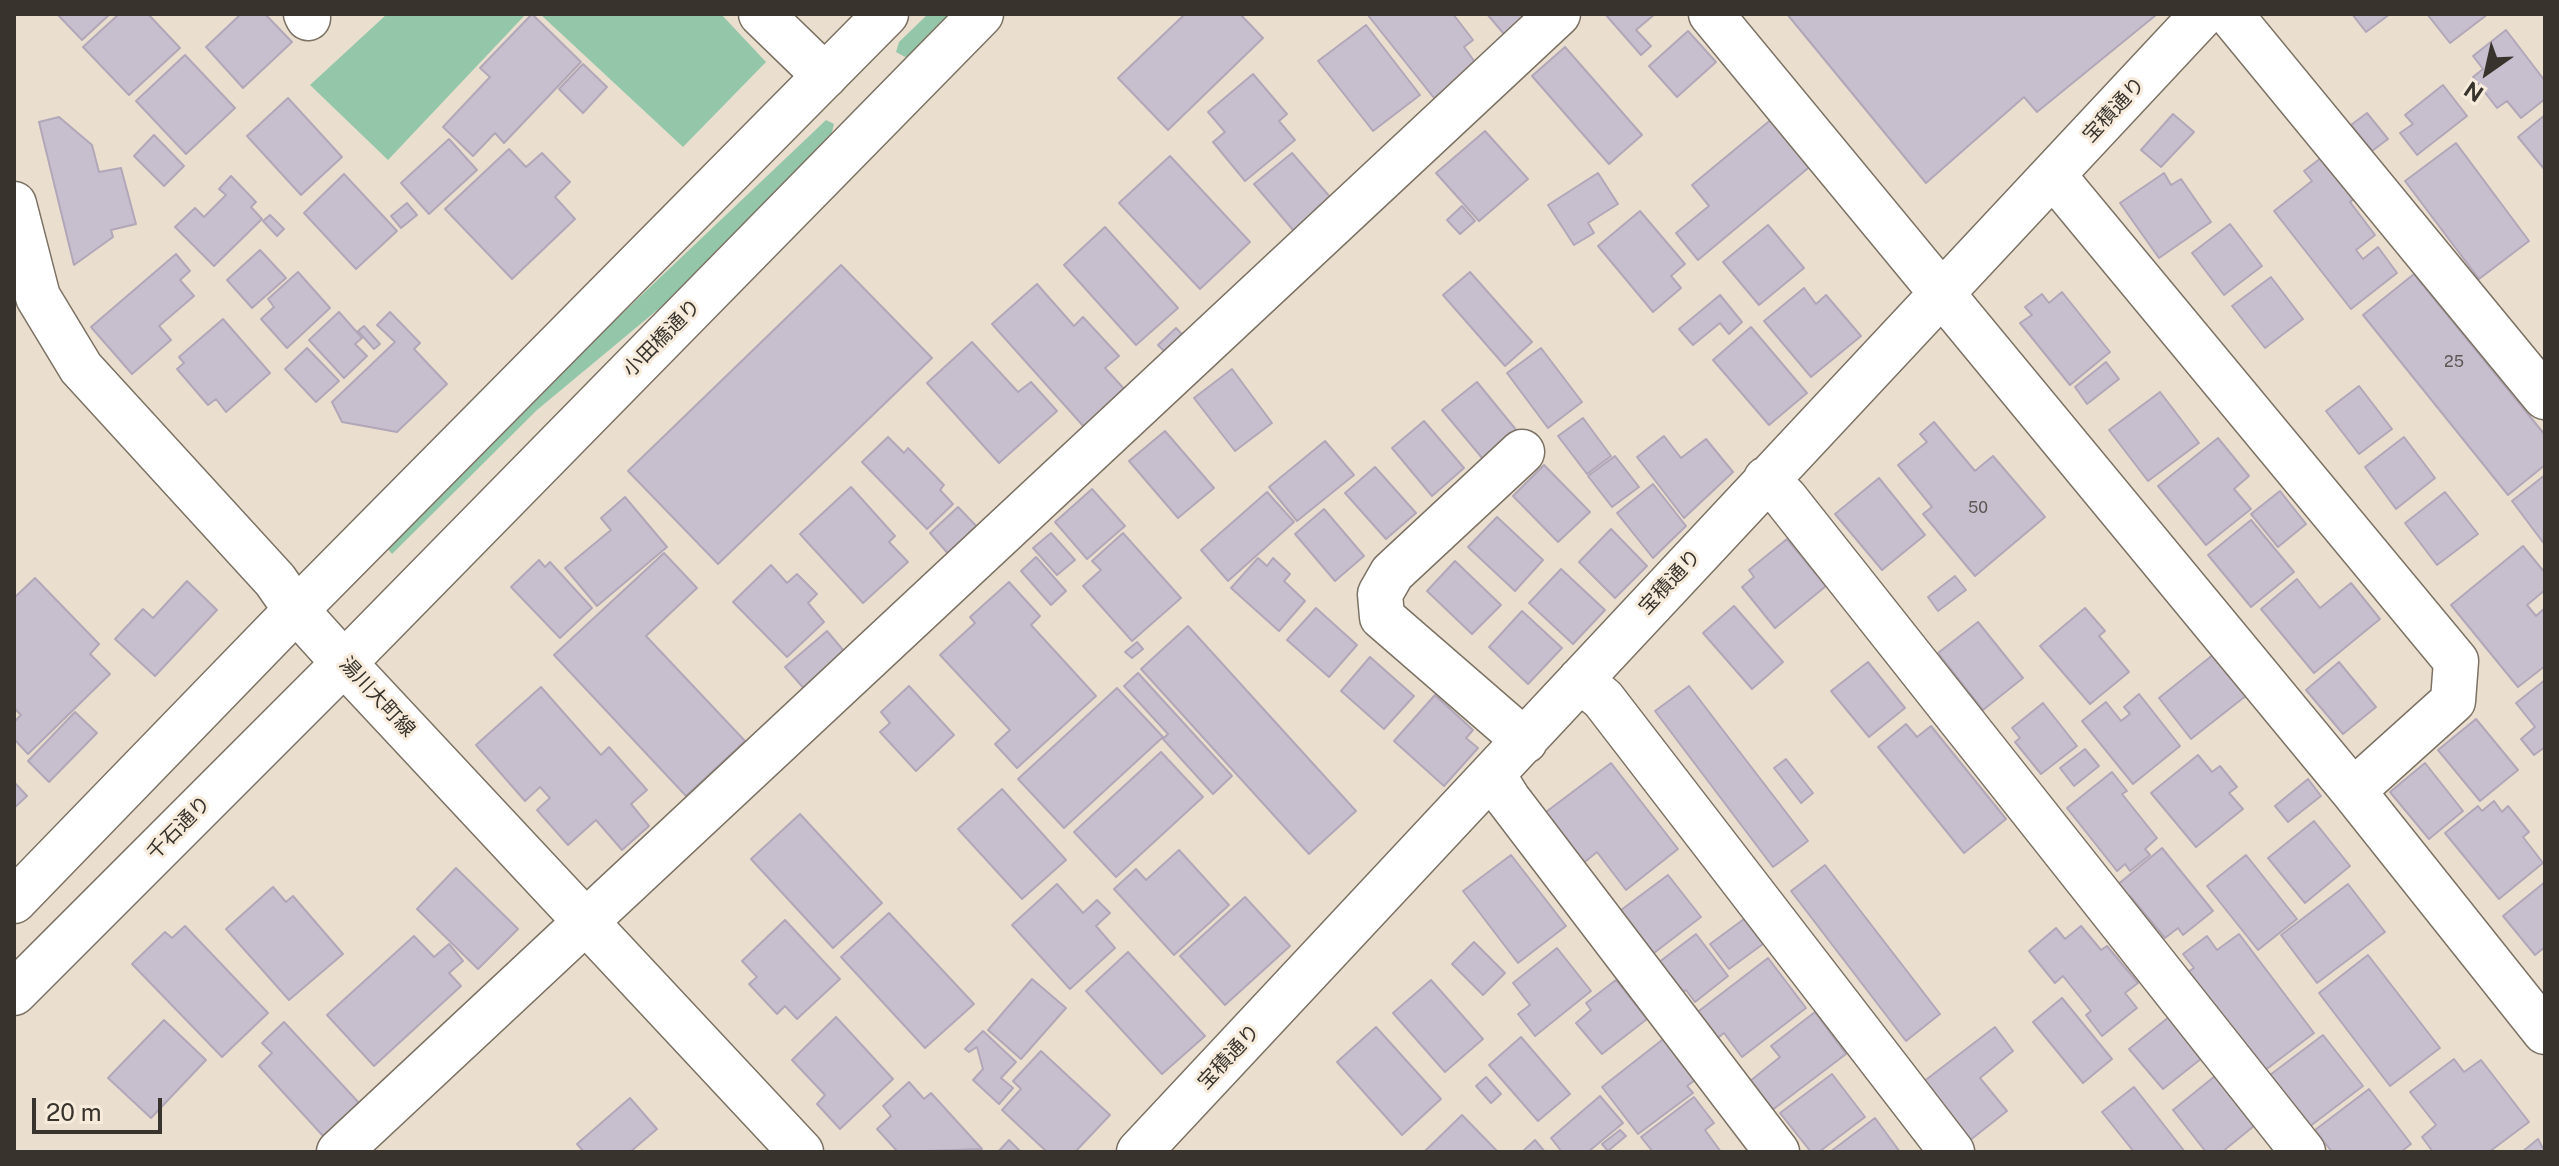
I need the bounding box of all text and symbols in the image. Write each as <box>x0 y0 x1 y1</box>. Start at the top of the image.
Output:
north arrow <box>2447 32 2527 112</box>
street label: 宝積通り <box>2078 73 2150 147</box>
text: N <box>2459 76 2488 107</box>
street label: 小田橋通り <box>618 294 706 382</box>
house number: 25 <box>2444 352 2464 372</box>
house number: 50 <box>1968 498 1988 518</box>
street label: 宝積通り <box>1634 545 1706 619</box>
street label: 湯川大町線 <box>334 652 420 742</box>
street label: 千石通り <box>142 791 216 865</box>
street label: 宝積通り <box>1193 1020 1265 1094</box>
scale bar <box>36 1082 166 1132</box>
text: 20 m <box>46 1098 102 1126</box>

